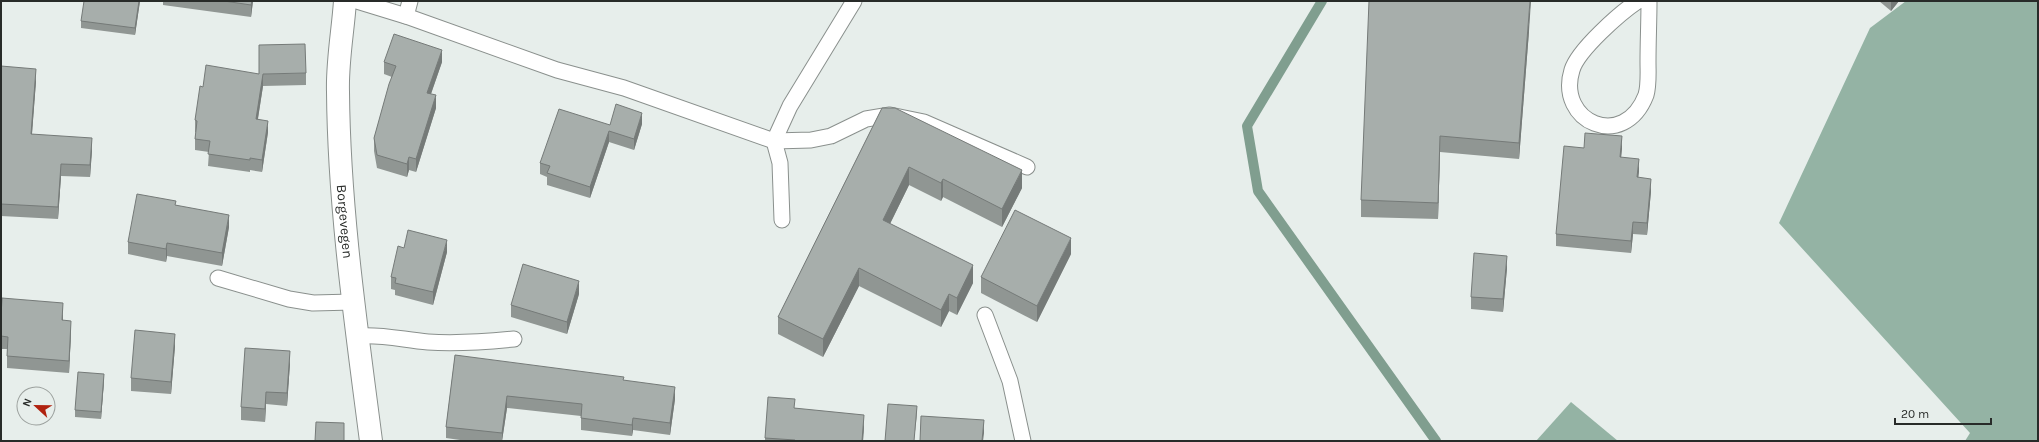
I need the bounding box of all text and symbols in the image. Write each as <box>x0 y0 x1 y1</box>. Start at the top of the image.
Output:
street label: Borgevegen <box>333 184 357 259</box>
north arrow <box>16 386 56 426</box>
text: N <box>20 396 35 409</box>
scale bar <box>1895 400 1991 426</box>
text: 20 m <box>1901 407 1929 421</box>

